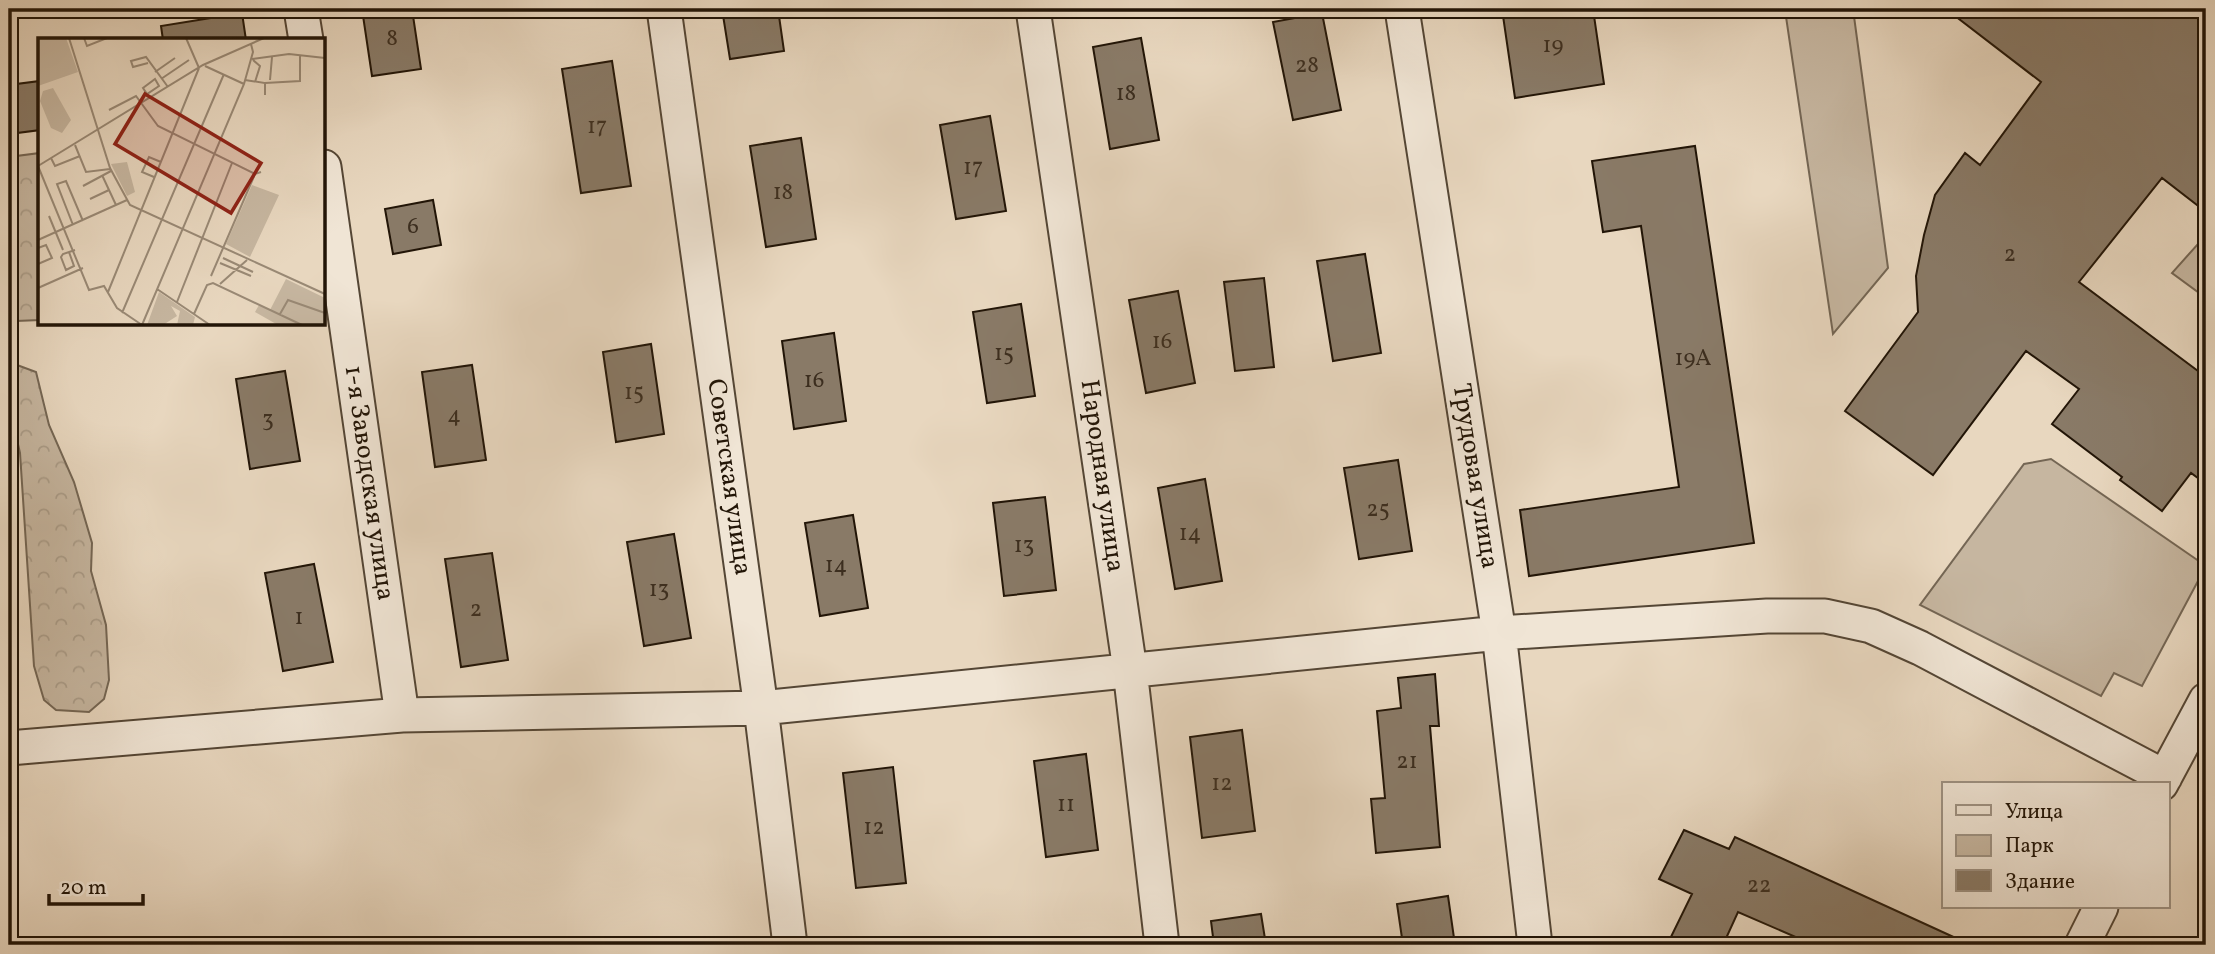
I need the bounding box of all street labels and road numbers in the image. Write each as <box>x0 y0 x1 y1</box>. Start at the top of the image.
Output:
street label: 1-я Заводская улица <box>335 363 403 603</box>
street label: Советская улица <box>697 376 761 578</box>
street label: Народная улица <box>1071 377 1133 575</box>
street label: Трудовая улица <box>1443 381 1507 571</box>

